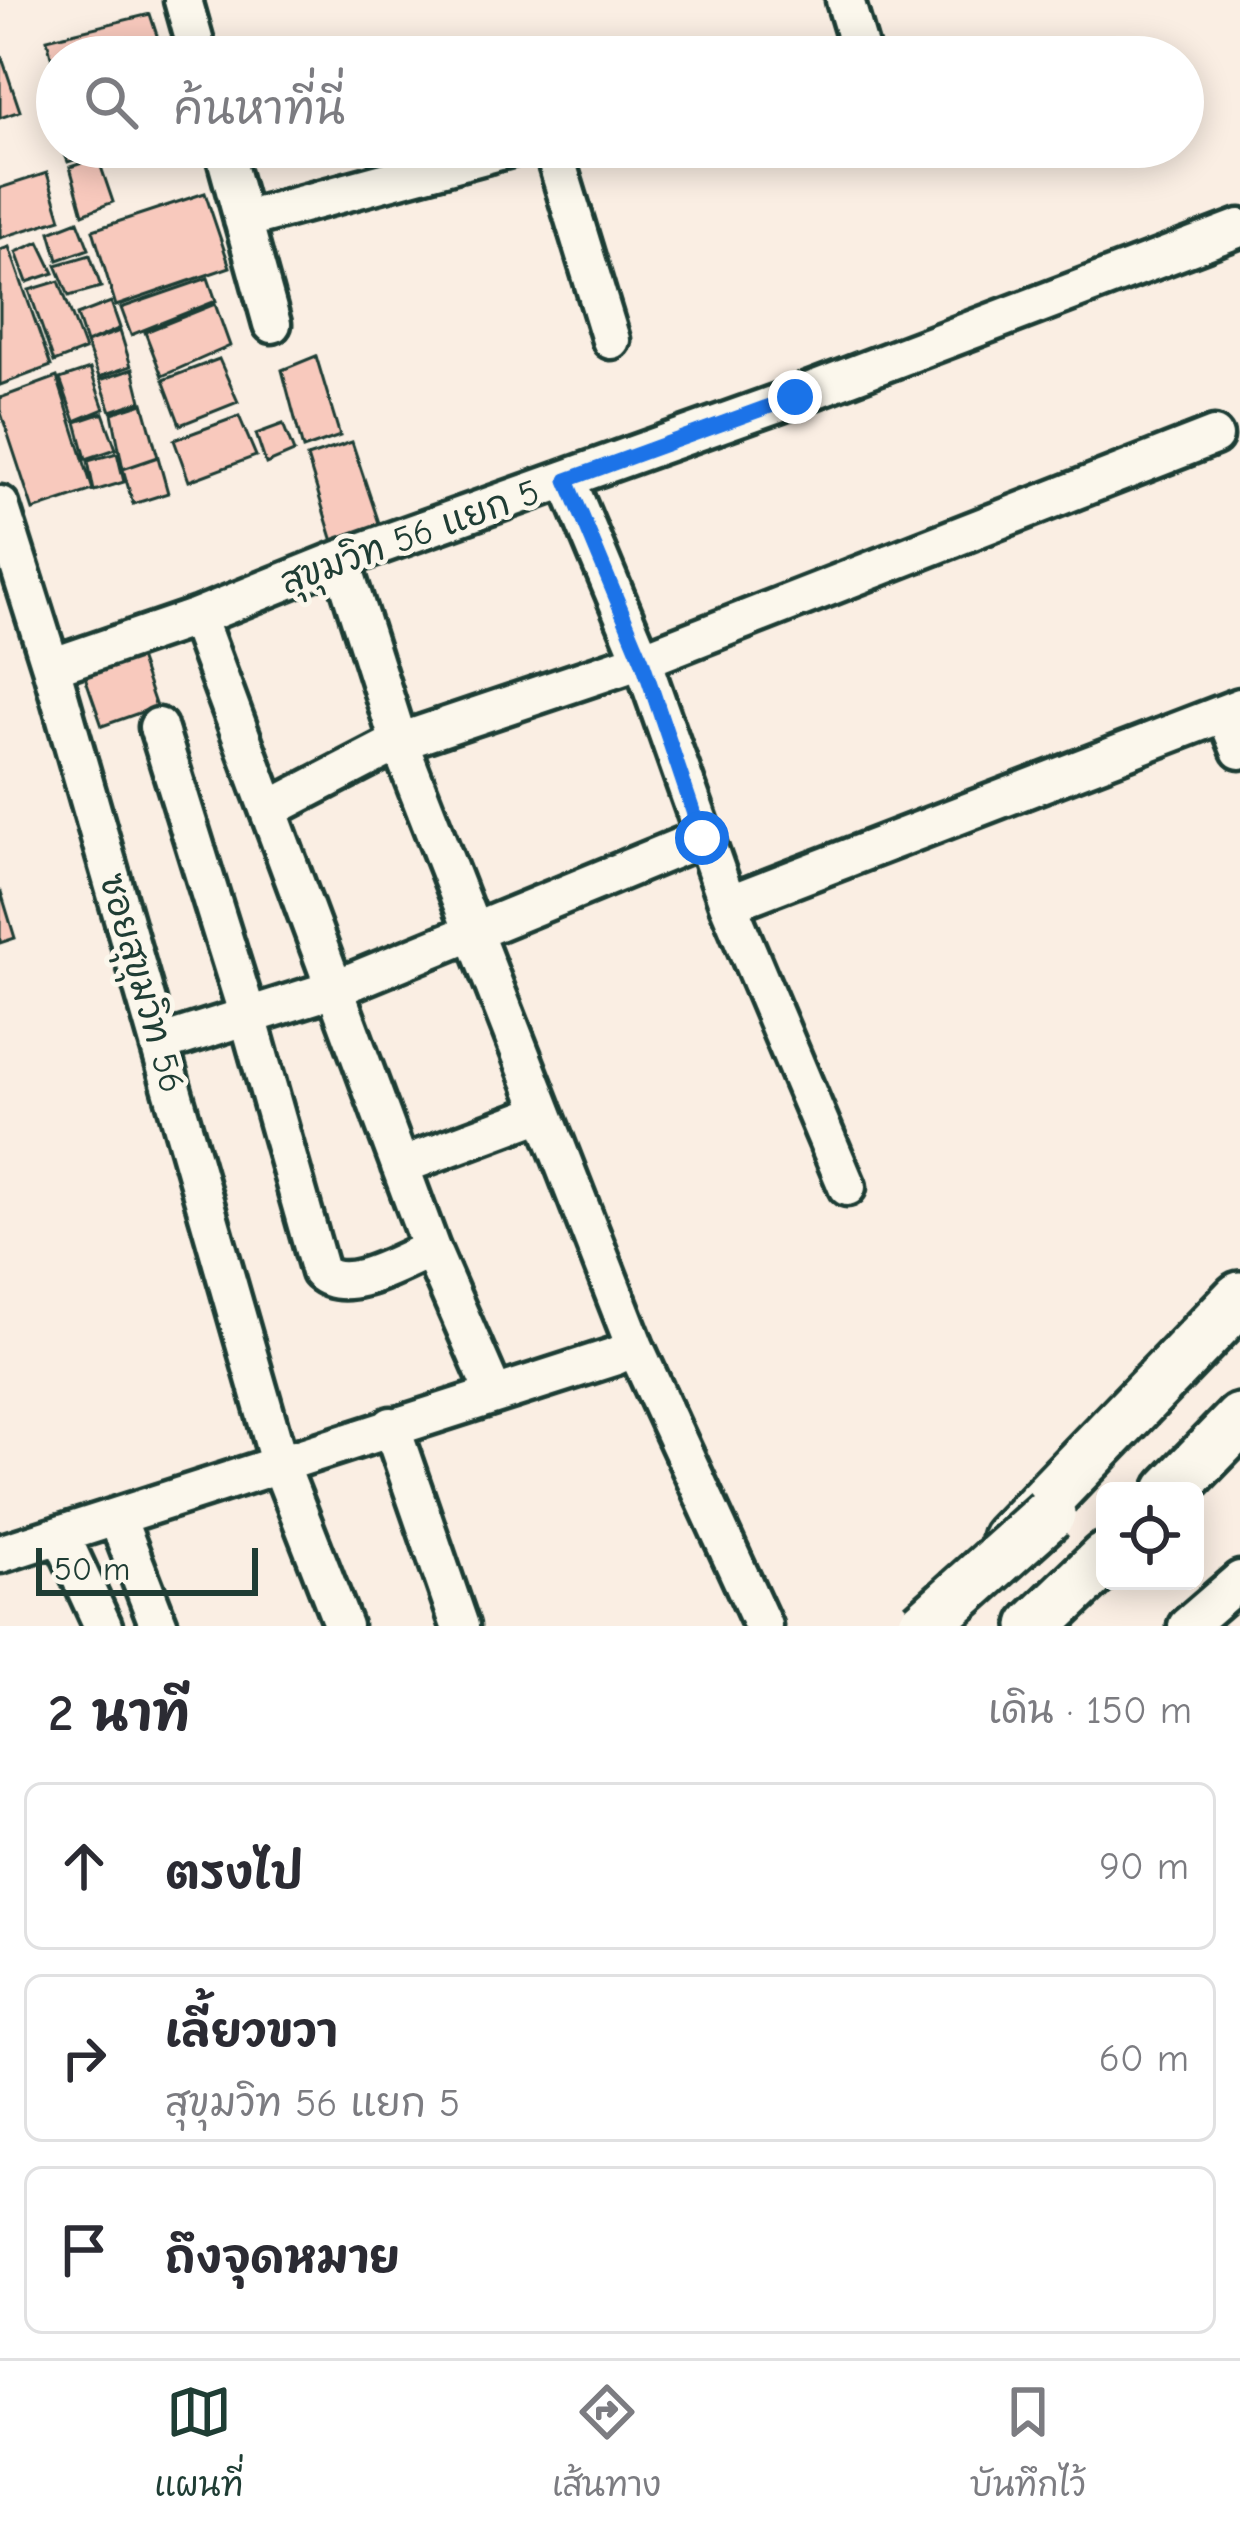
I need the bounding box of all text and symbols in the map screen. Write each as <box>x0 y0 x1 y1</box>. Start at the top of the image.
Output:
search box <box>36 36 1204 168</box>
icon: search <box>78 69 144 135</box>
text: ค้นหาที่นี่ <box>174 83 345 135</box>
route end <box>768 370 822 424</box>
street label: สุขุมวิท 56 แยก 5 <box>275 470 547 608</box>
route start <box>675 811 729 865</box>
street label: ซอยสุขุมวิท 56 <box>85 868 194 1099</box>
map controls <box>1096 1482 1204 1590</box>
button: locate <box>1096 1482 1204 1590</box>
scale bar <box>36 1542 258 1595</box>
text: 50 m <box>54 1550 130 1588</box>
text: 2 นาที <box>48 1684 190 1743</box>
text: เดิน · 150 m <box>988 1688 1192 1733</box>
icon: ahead <box>51 1833 117 1899</box>
text: 90 m <box>1099 1844 1189 1889</box>
text: ตรงไป <box>165 1847 303 1899</box>
text: เลี้ยวขวา <box>165 2005 338 2057</box>
icon: right <box>51 2025 117 2091</box>
text: 60 m <box>1099 2036 1189 2081</box>
text: สุขุมวิท 56 แยก 5 <box>165 2081 460 2126</box>
icon: arrive <box>51 2217 117 2283</box>
text: ถึงจุดหมาย <box>165 2231 400 2283</box>
tab: แผนที่ <box>154 2379 243 2509</box>
tab: เส้นทาง <box>552 2379 661 2509</box>
tab: บันทึกไว้ <box>970 2379 1086 2509</box>

